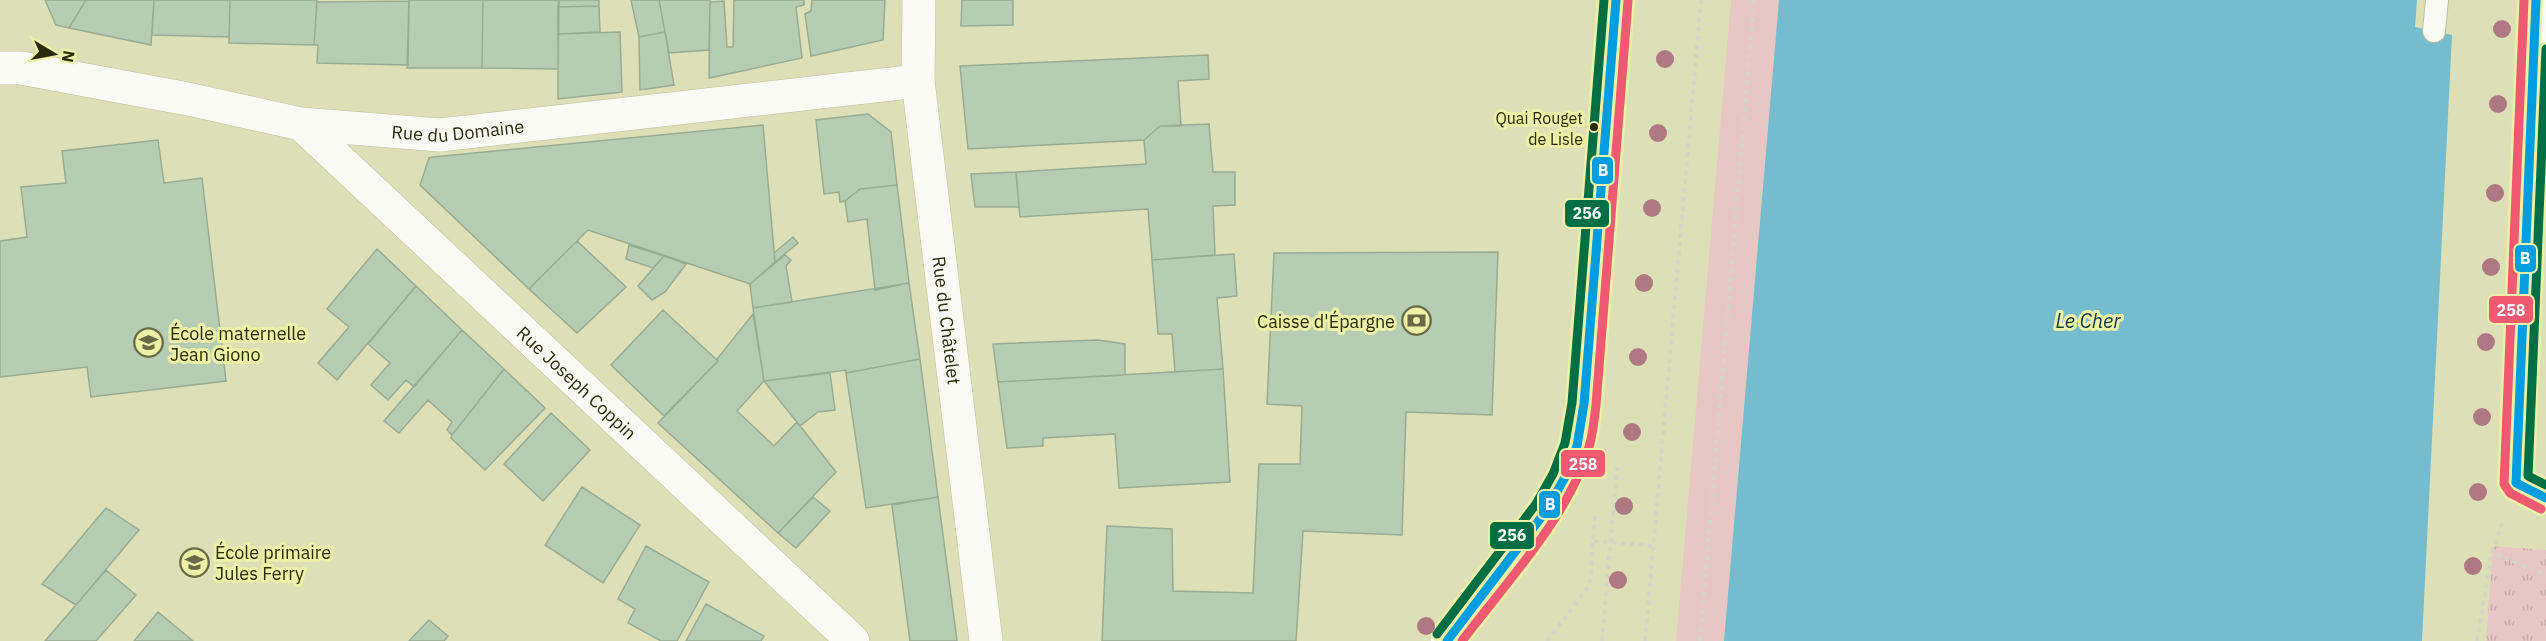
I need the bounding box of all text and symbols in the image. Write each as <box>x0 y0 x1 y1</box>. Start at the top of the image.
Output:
north arrow <box>24 24 84 84</box>
text: N <box>58 49 80 64</box>
place label: Quai Rouget de Lisle <box>1495 108 1583 149</box>
street label: Rue du Domaine <box>391 114 525 147</box>
marker: Quai Rouget de Lisle <box>1588 121 1600 133</box>
line badge: B <box>1591 156 1614 185</box>
text: B <box>1598 160 1609 180</box>
line badge: 256 <box>1564 199 1610 228</box>
text: 256 <box>1573 203 1602 223</box>
line badge: B <box>2514 244 2537 273</box>
text: B <box>2520 248 2531 268</box>
street label: Rue du Châtelet <box>928 255 966 386</box>
line badge: 258 <box>2488 295 2534 324</box>
text: 258 <box>2497 300 2525 320</box>
bank icon: Caisse d'Épargne <box>1400 305 1432 337</box>
water label: Le Cher <box>2055 307 2121 334</box>
place label: Caisse d'Épargne <box>1257 310 1395 333</box>
street label: Rue Joseph Coppin <box>512 321 642 444</box>
place label: École maternelle Jean Giono <box>170 322 306 366</box>
school or university icon: École maternelle Jean Giono <box>133 327 165 359</box>
line badge: 258 <box>1560 449 1606 478</box>
text: 258 <box>1569 454 1597 474</box>
line badge: B <box>1538 490 1561 519</box>
text: B <box>1545 494 1556 514</box>
line badge: 256 <box>1489 521 1535 550</box>
text: 256 <box>1498 525 1527 545</box>
place label: École primaire Jules Ferry <box>215 541 331 585</box>
school or university icon: École primaire Jules Ferry <box>178 546 210 578</box>

